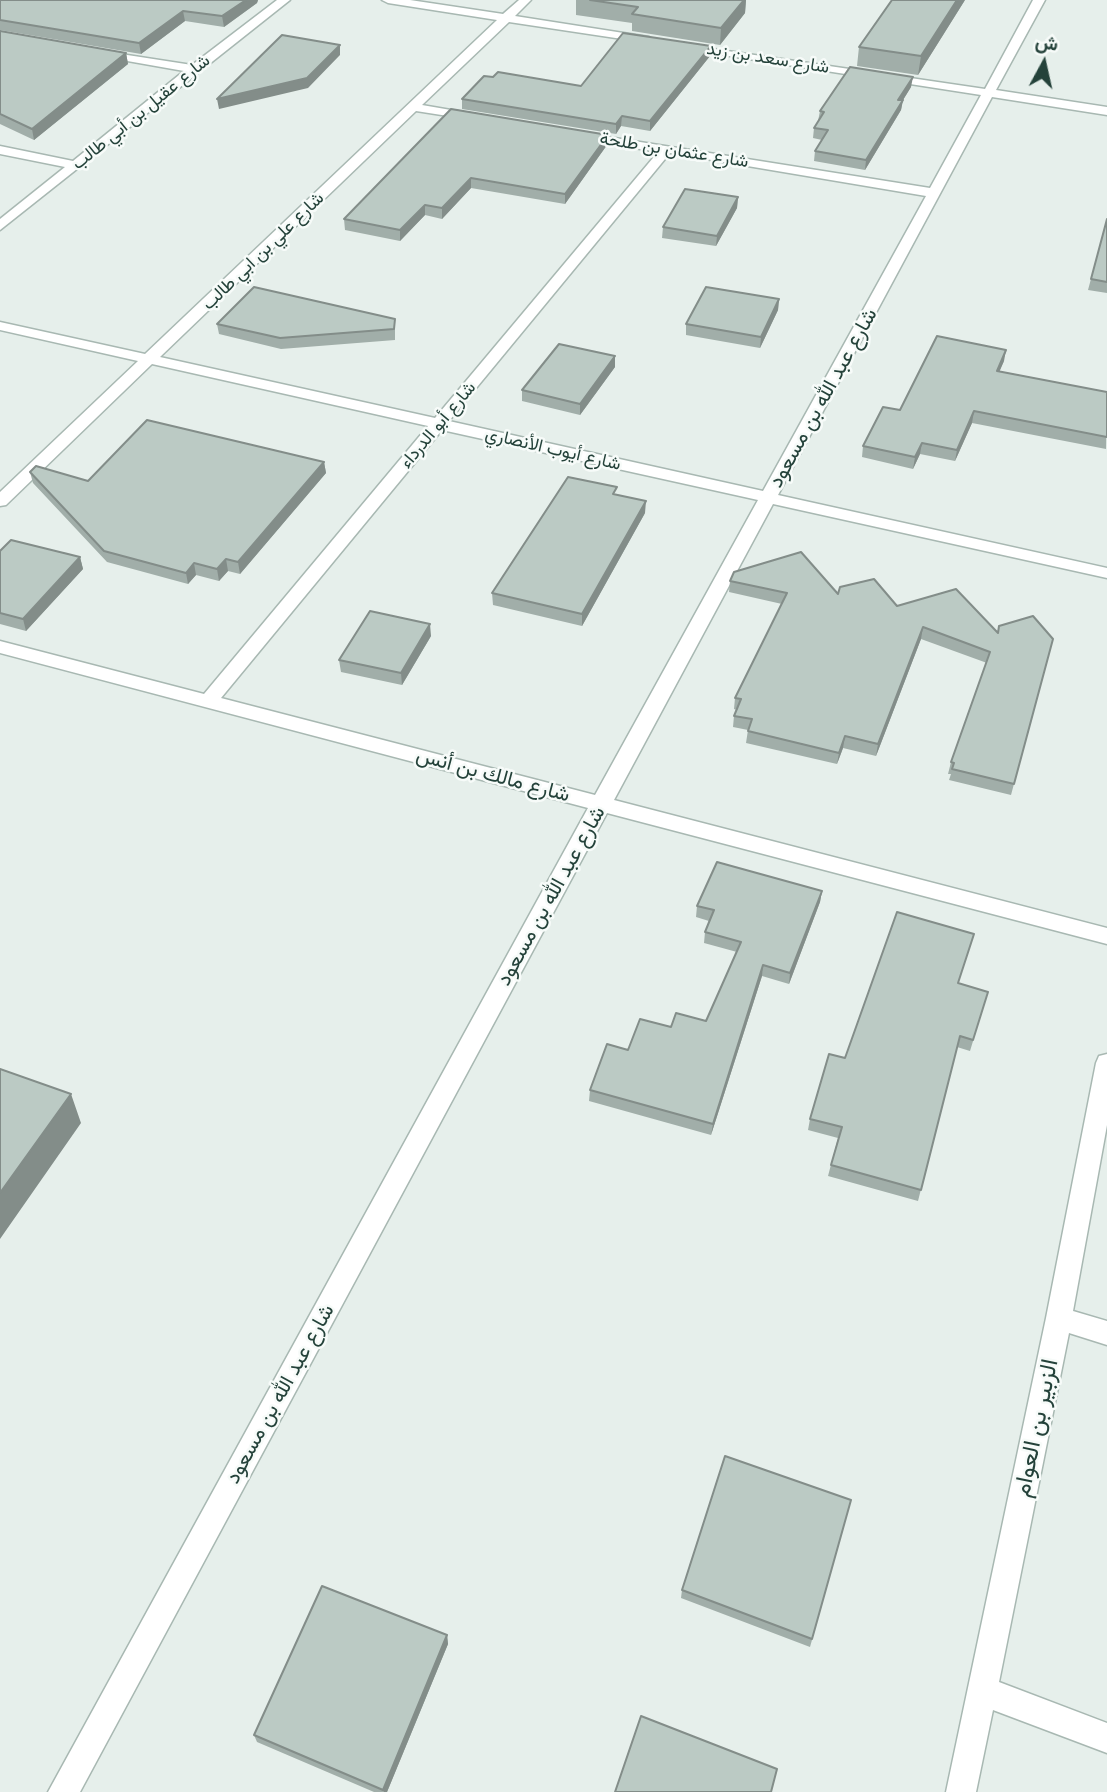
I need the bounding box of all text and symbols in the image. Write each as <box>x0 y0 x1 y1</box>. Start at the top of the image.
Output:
north arrow <box>1009 28 1079 98</box>
text: ش <box>1034 30 1060 55</box>
street label: شارع سعد بن زيد <box>705 38 831 78</box>
street label: شارع عقيل بن أبي طالب <box>68 50 214 174</box>
street label: شارع عثمان بن طلحة <box>598 128 750 172</box>
street label: شارع علي بن ابي طالب <box>198 187 328 315</box>
street label: شارع عبد الله بن مسعود <box>763 304 883 492</box>
street label: شارع أبو الدرداء <box>395 377 481 473</box>
street label: شارع أيوب الأنصاري <box>483 423 623 475</box>
street label: شارع مالك بن أنس <box>413 742 573 808</box>
street label: شارع عبد الله بن مسعود <box>491 802 611 990</box>
street label: شارع عبد الله بن مسعود <box>220 1300 340 1488</box>
street label: الزبير بن العوام <box>1007 1356 1065 1500</box>

